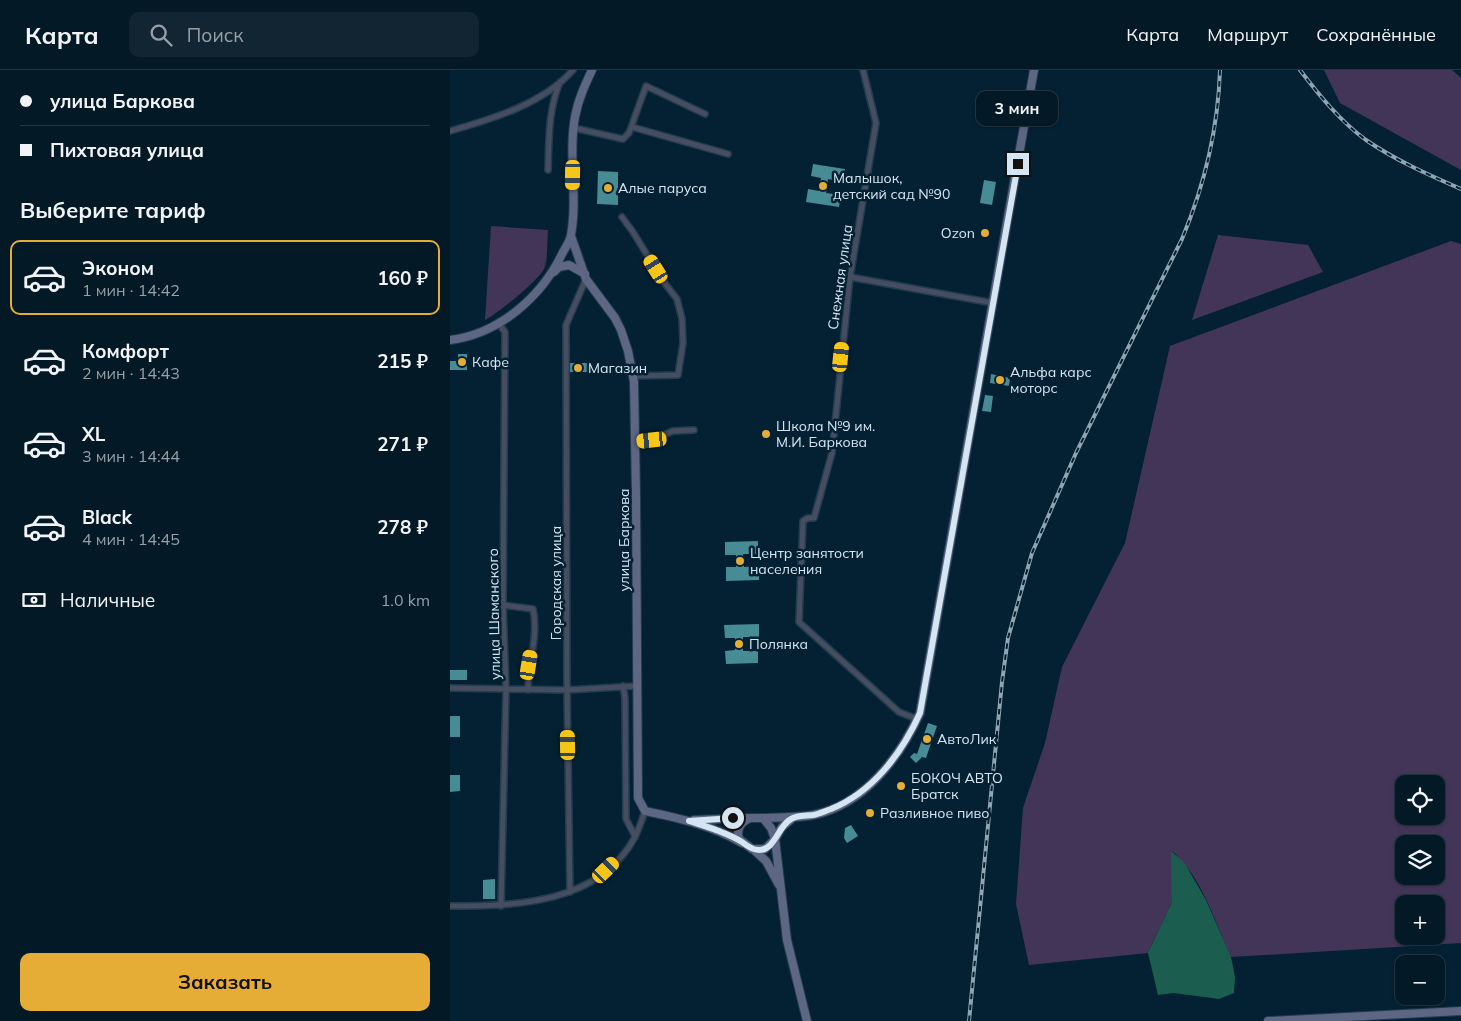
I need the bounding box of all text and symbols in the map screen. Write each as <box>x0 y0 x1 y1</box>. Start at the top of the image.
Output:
search box <box>129 12 479 57</box>
text: Карта <box>25 20 99 50</box>
icon: search <box>147 21 175 49</box>
text: Поиск <box>187 23 244 47</box>
text: Карта <box>1126 23 1179 46</box>
text: Маршрут <box>1207 23 1288 46</box>
text: Сохранённые <box>1316 23 1436 46</box>
text: улица Баркова <box>50 89 195 113</box>
callout: 3 мин <box>977 92 1059 126</box>
text: 3 мин <box>995 98 1039 118</box>
text: Пихтовая улица <box>50 138 204 162</box>
route end <box>1007 153 1029 175</box>
car <box>565 160 580 190</box>
place label: Малышок, детский сад №90 <box>833 169 950 203</box>
place label: Алые паруса <box>618 179 707 197</box>
marker: Малышок, детский сад №90 <box>817 180 829 192</box>
marker: Алые паруса <box>602 182 614 194</box>
text: Выберите тариф <box>20 196 206 224</box>
street label: Снежная улица <box>824 223 856 331</box>
place label: Ozon <box>941 224 975 242</box>
marker: Ozon <box>979 227 991 239</box>
car <box>641 252 670 286</box>
icon: car <box>22 255 67 300</box>
text: Эконом <box>82 256 154 280</box>
text: 160 ₽ <box>377 266 428 290</box>
text: 1 мин · 14:42 <box>82 280 180 300</box>
icon: car <box>22 338 67 383</box>
text: Комфорт <box>82 339 169 363</box>
car <box>831 341 850 373</box>
text: 215 ₽ <box>377 349 428 373</box>
place label: Кафе <box>472 353 509 371</box>
marker: Кафе <box>456 356 468 368</box>
place label: Магазин <box>588 359 647 377</box>
marker: Магазин <box>572 362 584 374</box>
text: 2 мин · 14:43 <box>82 363 180 383</box>
place label: Альфа карс моторс <box>1010 363 1092 397</box>
marker: Альфа карс моторс <box>994 374 1006 386</box>
place label: Школа №9 им. М.И. Баркова <box>776 417 875 451</box>
icon: car <box>22 421 67 466</box>
text: XL <box>82 422 105 446</box>
marker: Школа №9 им. М.И. Баркова <box>760 428 772 440</box>
car <box>636 431 667 449</box>
text: 271 ₽ <box>377 432 428 456</box>
text: 3 мин · 14:44 <box>82 446 180 466</box>
street label: улица Баркова <box>615 488 633 592</box>
icon: car <box>22 504 67 549</box>
text: Black <box>82 505 132 529</box>
text: 278 ₽ <box>377 515 428 539</box>
street label: Городская улица <box>547 526 565 640</box>
text: 4 мин · 14:45 <box>82 529 180 549</box>
place label: Центр занятости населения <box>750 544 864 578</box>
street label: улица Шаманского <box>484 548 504 680</box>
marker: Центр занятости населения <box>734 555 746 567</box>
icon: cash <box>20 586 48 614</box>
text: Наличные <box>60 588 155 612</box>
text: 1.0 km <box>381 590 430 610</box>
place label: Полянка <box>749 635 808 653</box>
marker: Полянка <box>733 638 745 650</box>
car <box>519 649 538 681</box>
car <box>560 730 575 760</box>
place label: АвтоЛик <box>937 730 997 748</box>
marker: АвтоЛик <box>921 733 933 745</box>
place label: БОКОЧ АВТО Братск <box>911 769 1003 803</box>
map controls <box>1395 775 1445 1005</box>
button: locate <box>1395 775 1445 825</box>
marker: БОКОЧ АВТО Братск <box>895 780 907 792</box>
place label: Разливное пиво <box>880 804 990 822</box>
route start <box>722 807 744 829</box>
marker: Разливное пиво <box>864 807 876 819</box>
button: layers <box>1395 835 1445 885</box>
car <box>590 854 622 886</box>
button: + <box>1395 895 1445 945</box>
button: Заказать <box>20 953 430 1011</box>
button: − <box>1395 955 1445 1005</box>

